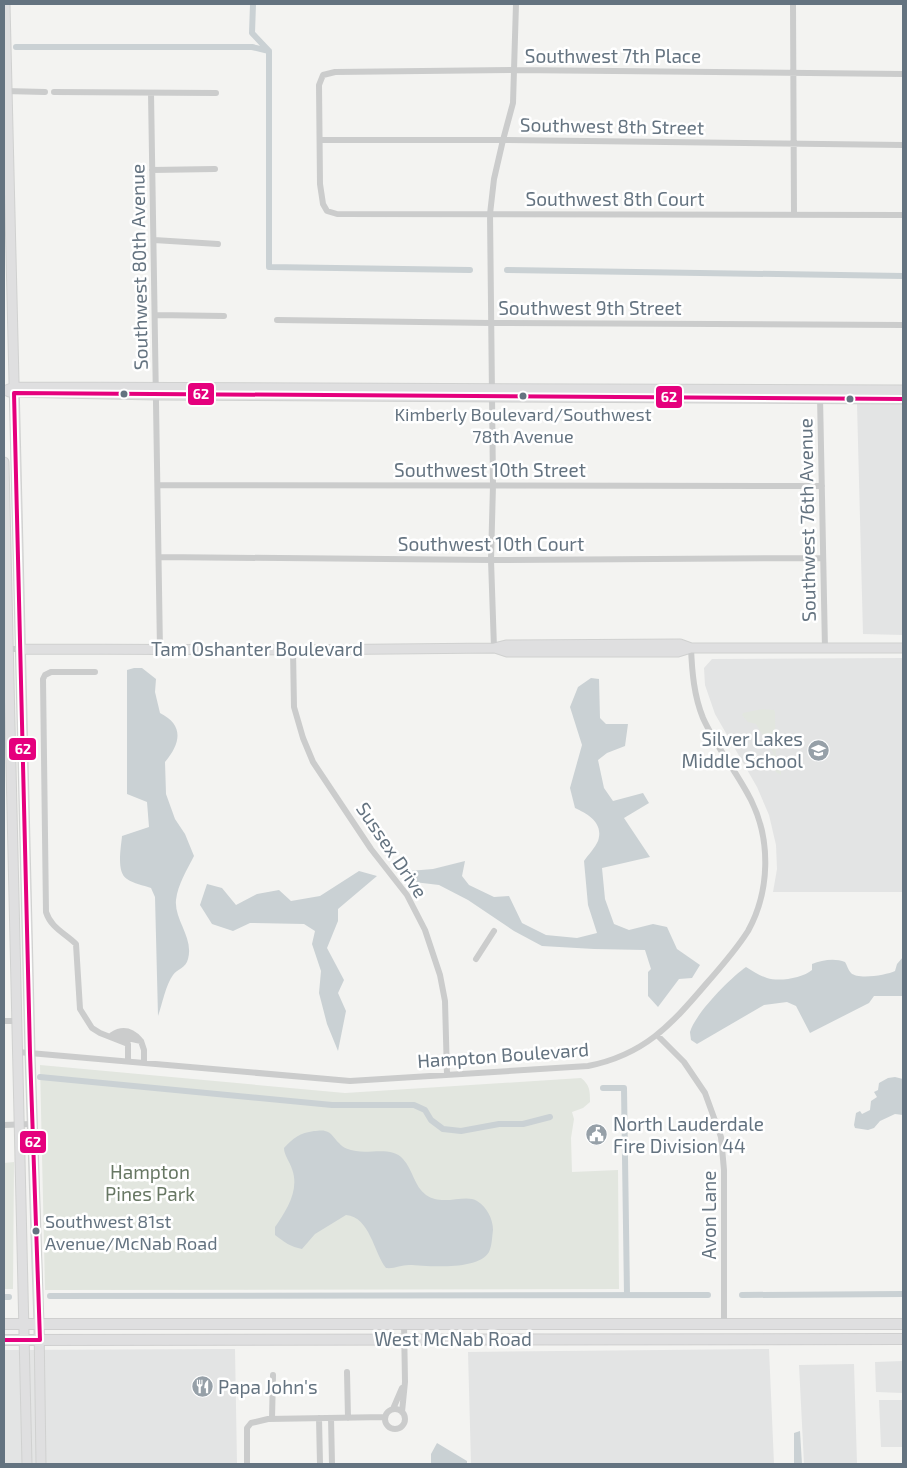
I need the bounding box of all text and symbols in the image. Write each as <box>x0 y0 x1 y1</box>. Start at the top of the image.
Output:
street label: Southwest 7th Place <box>525 44 701 67</box>
street label: Southwest 8th Street <box>520 112 704 139</box>
street label: Southwest 80th Avenue <box>125 164 152 370</box>
street label: Southwest 8th Court <box>526 187 704 210</box>
street label: Southwest 9th Street <box>498 296 682 319</box>
line badge: 62 <box>187 382 215 406</box>
text: 62 <box>193 385 209 402</box>
line badge: 62 <box>655 385 683 409</box>
text: 62 <box>661 388 677 405</box>
unlabelled marker <box>119 389 129 399</box>
marker: Kimberly Boulevard/Southwest 78th Avenue <box>518 391 528 401</box>
unlabelled marker <box>845 394 855 404</box>
place label: Kimberly Boulevard/Southwest 78th Avenue <box>394 403 652 447</box>
street label: Southwest 76th Avenue <box>793 418 820 622</box>
street label: Southwest 10th Street <box>394 458 586 481</box>
street label: Southwest 10th Court <box>398 532 584 555</box>
street label: Tam Oshanter Boulevard <box>151 637 363 660</box>
place label: Silver Lakes Middle School <box>682 727 803 772</box>
line badge: 62 <box>8 737 37 761</box>
school or university icon: Silver Lakes Middle School <box>807 738 831 762</box>
text: 62 <box>15 740 31 757</box>
street label: Sussex Drive <box>352 798 433 902</box>
street label: Hampton Boulevard <box>416 1037 590 1072</box>
place label: North Lauderdale Fire Division 44 <box>613 1112 764 1157</box>
public building icon: North Lauderdale Fire Division 44 <box>585 1123 609 1147</box>
line badge: 62 <box>19 1130 47 1154</box>
text: 62 <box>25 1133 41 1150</box>
park label: Hampton Pines Park <box>105 1160 195 1205</box>
street label: Avon Lane <box>697 1171 720 1259</box>
place label: Southwest 81st Avenue/McNab Road <box>45 1210 218 1254</box>
marker: Southwest 81st Avenue/McNab Road <box>31 1226 41 1236</box>
street label: West McNab Road <box>374 1327 532 1350</box>
restaurant icon: Papa John's <box>190 1375 214 1399</box>
place label: Papa John's <box>218 1375 318 1398</box>

